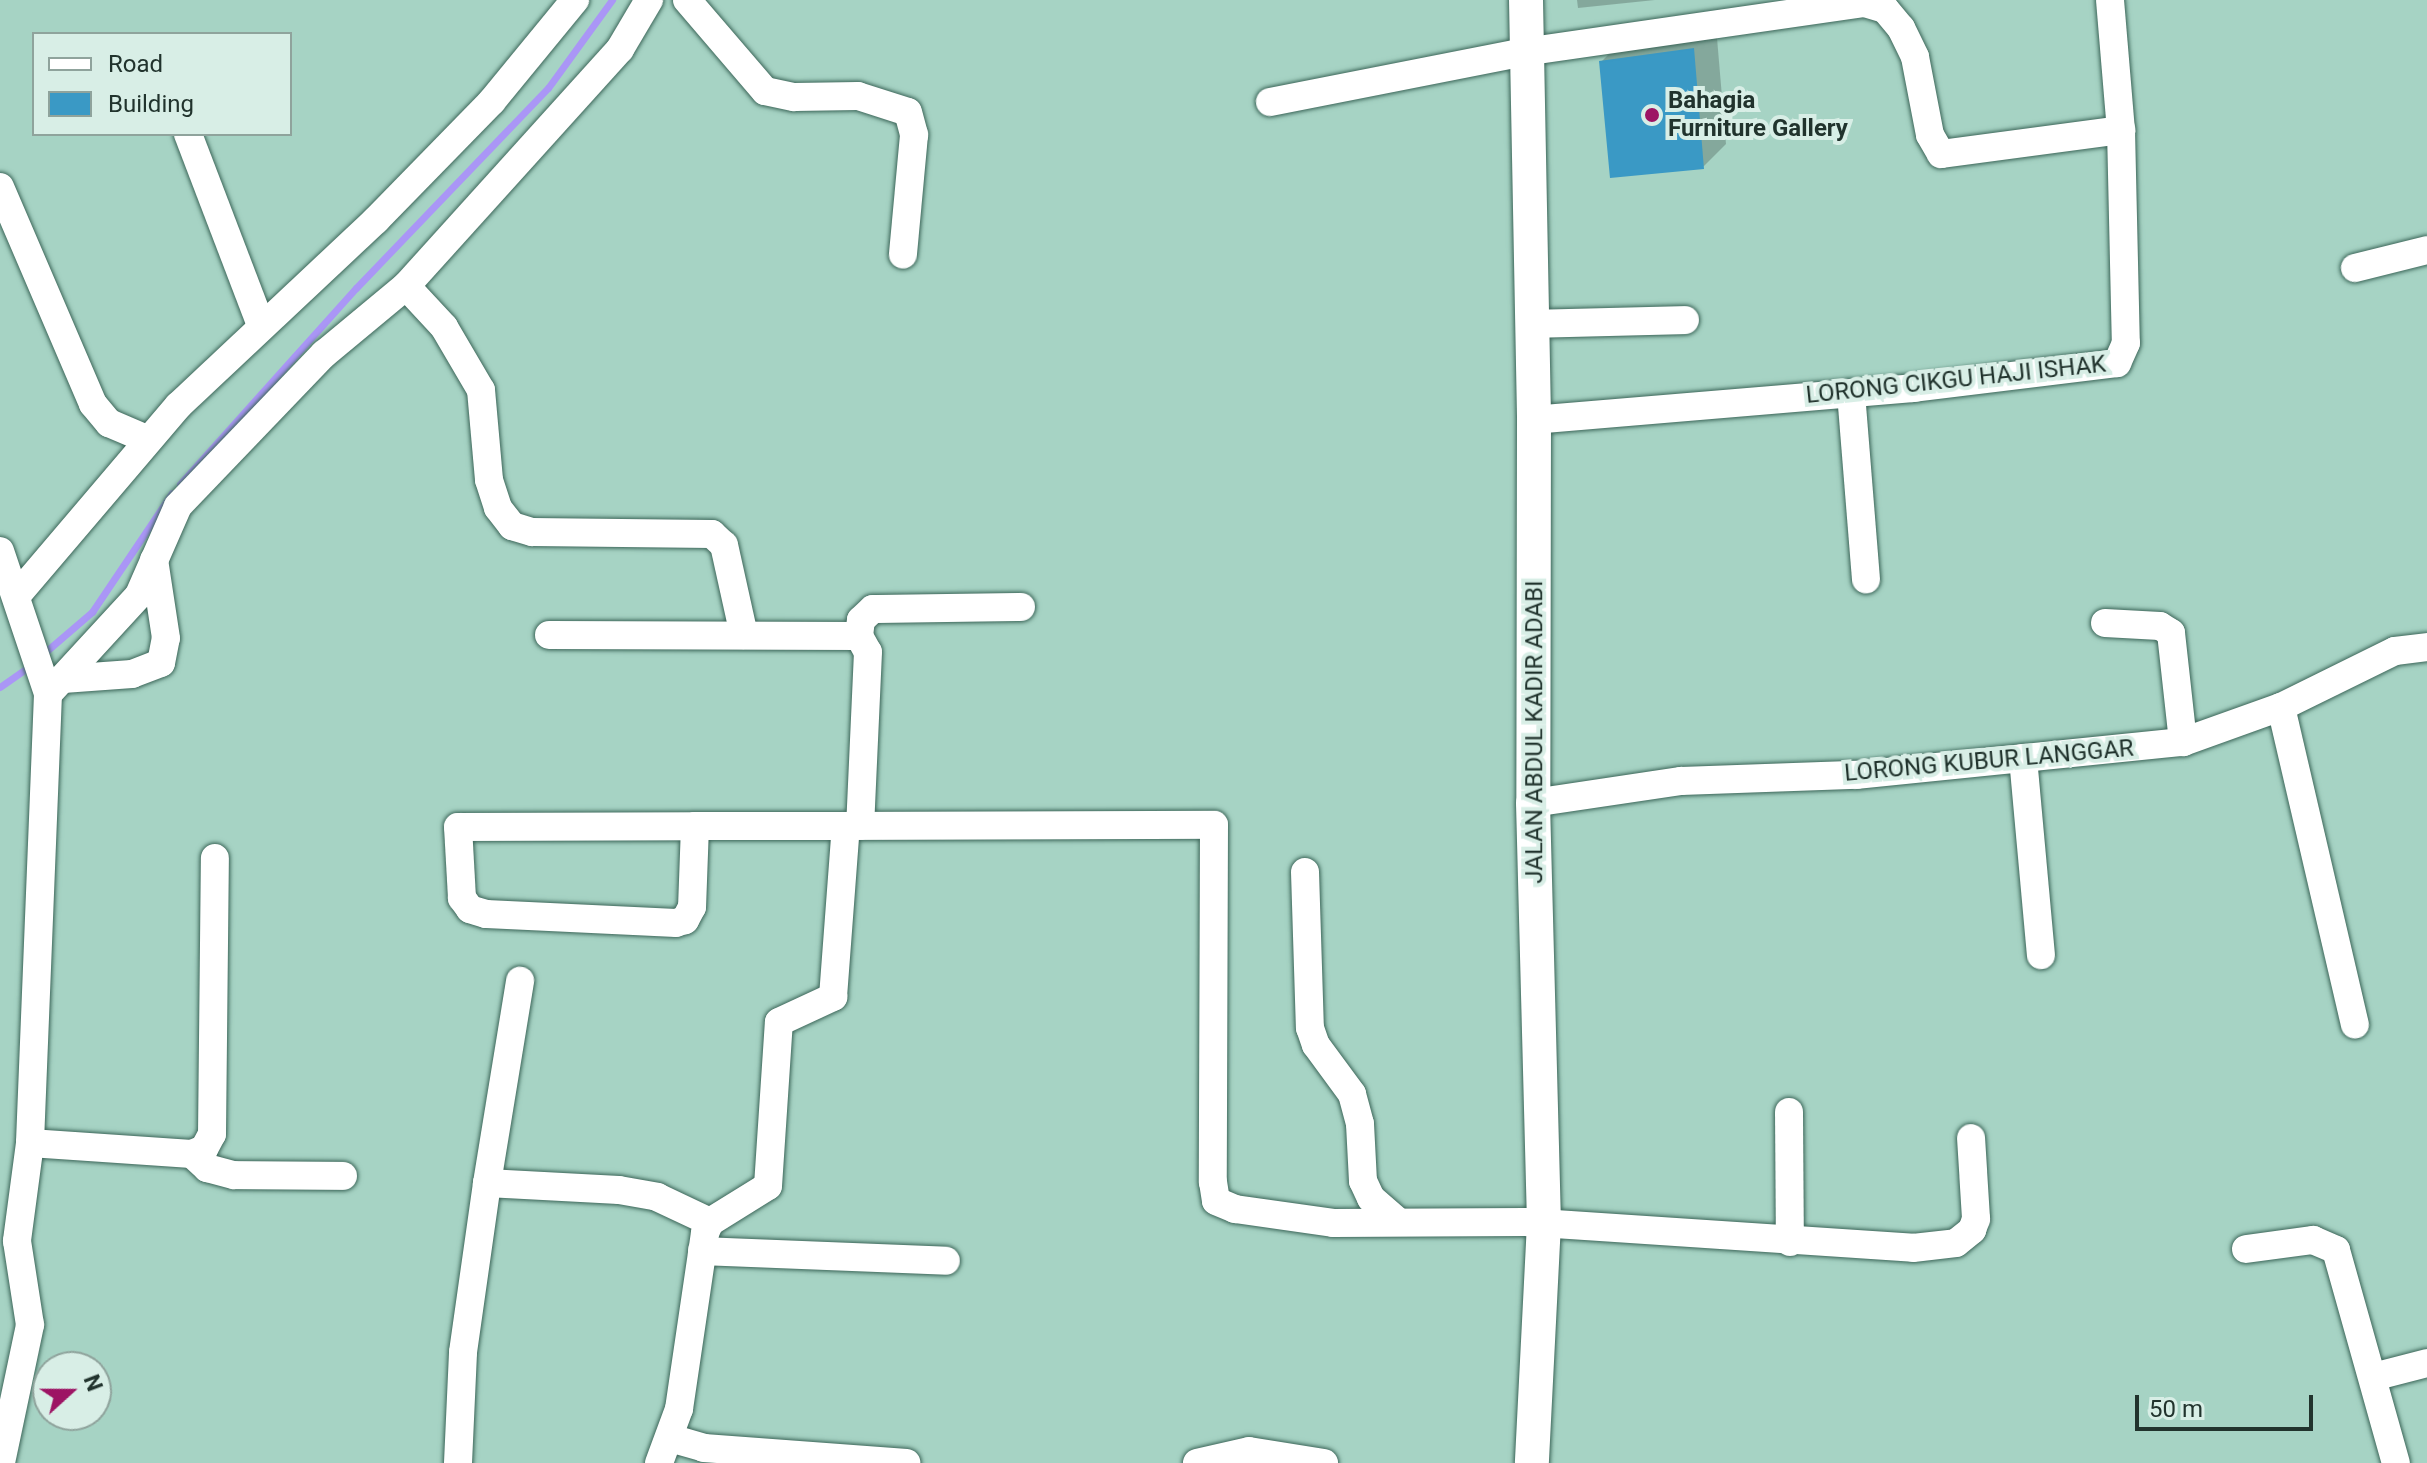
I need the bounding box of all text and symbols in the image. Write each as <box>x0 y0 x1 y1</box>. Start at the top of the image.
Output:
legend <box>32 32 292 136</box>
text: Road <box>108 50 163 78</box>
place label: Bahagia Furniture Gallery <box>1668 87 1848 143</box>
text: Building <box>108 90 194 118</box>
marker: Bahagia Furniture Gallery <box>1643 106 1661 124</box>
street label: LORONG CIKGU HAJI ISHAK <box>1805 350 2107 410</box>
street label: JALAN ABDUL KADIR ADABI <box>1521 580 1549 884</box>
street label: LORONG KUBUR LANGGAR <box>1843 734 2135 788</box>
north arrow <box>32 1351 112 1431</box>
text: N <box>79 1371 107 1395</box>
scale bar <box>2139 1379 2317 1429</box>
text: 50 m <box>2149 1395 2203 1423</box>

